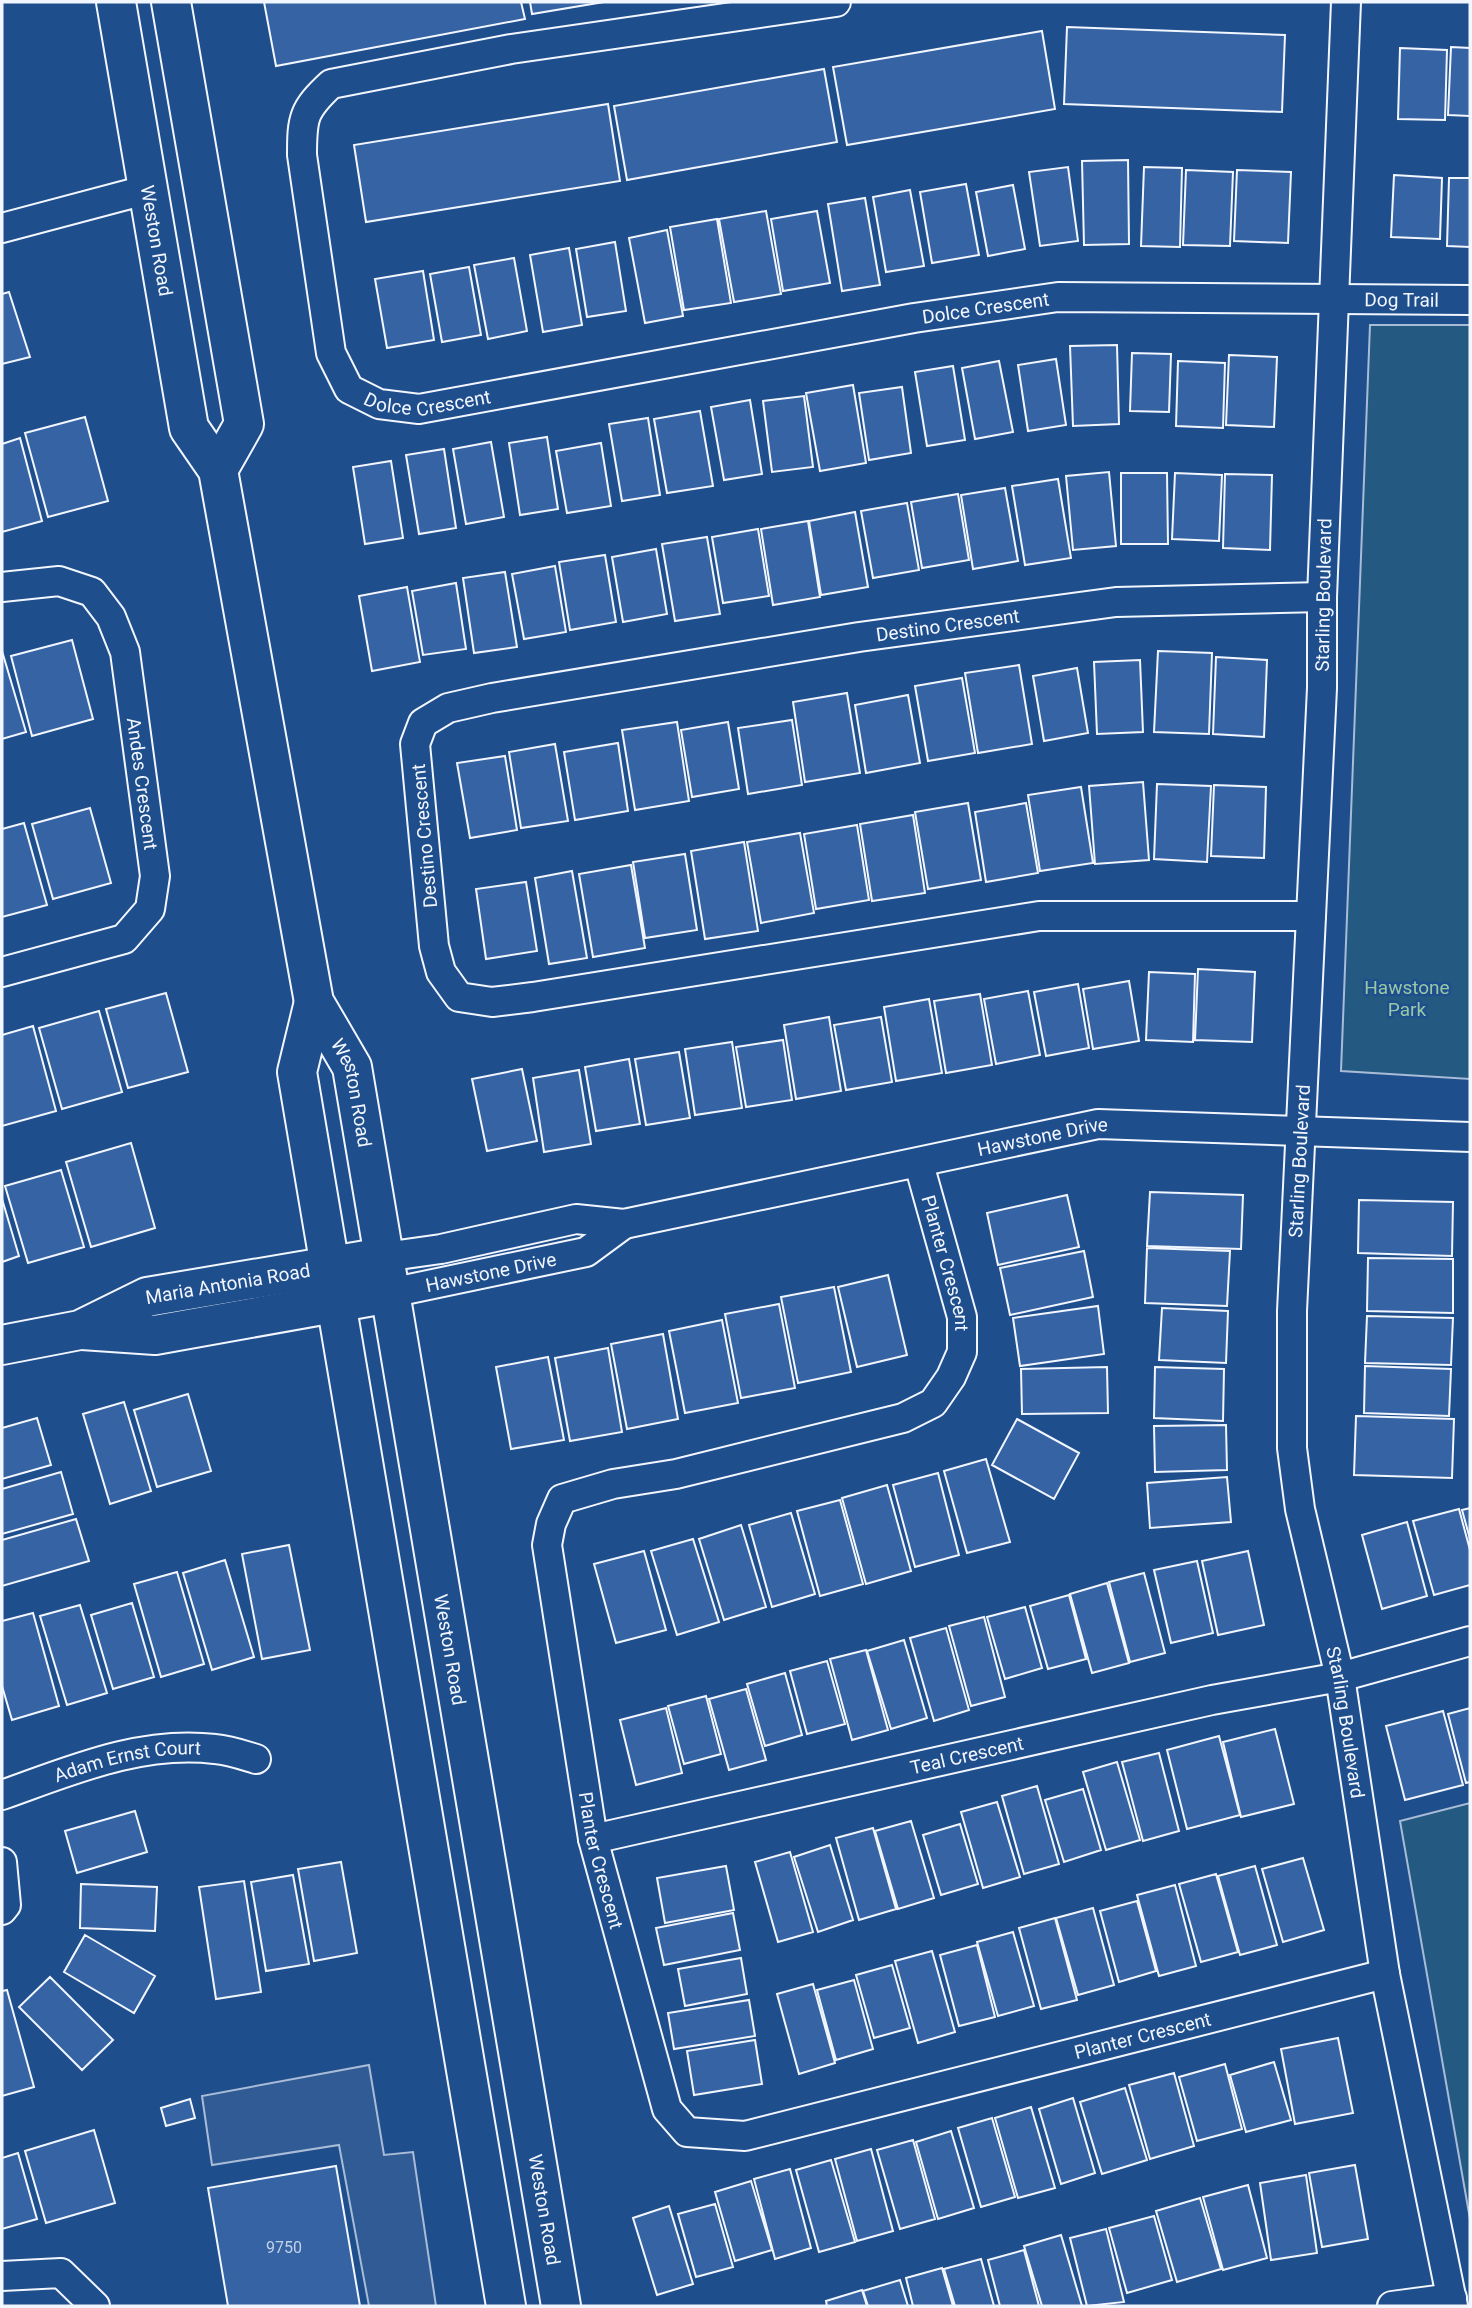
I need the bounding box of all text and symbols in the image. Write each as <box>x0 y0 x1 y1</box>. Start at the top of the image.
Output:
street label: Weston Road <box>136 183 177 298</box>
street label: Dolce Crescent <box>921 287 1051 329</box>
street label: Dog Trail <box>1364 288 1439 312</box>
street label: Dolce Crescent <box>360 385 493 421</box>
street label: Starling Boulevard <box>1311 518 1336 672</box>
street label: Destino Crescent <box>875 604 1021 647</box>
street label: Andes Crescent <box>122 716 162 851</box>
street label: Destino Crescent <box>407 763 442 909</box>
park label: Hawstone Park <box>1364 976 1450 1021</box>
street label: Weston Road <box>326 1034 376 1149</box>
street label: Starling Boulevard <box>1284 1084 1315 1238</box>
street label: Hawstone Drive <box>975 1113 1108 1161</box>
street label: Planter Crescent <box>916 1193 973 1331</box>
street label: Hawstone Drive <box>424 1248 558 1297</box>
street label: Maria Antonia Road <box>144 1259 312 1309</box>
street label: Weston Road <box>429 1592 470 1707</box>
street label: Starling Boulevard <box>1321 1644 1369 1800</box>
street label: Teal Crescent <box>908 1732 1026 1779</box>
street label: Adam Ernst Court <box>51 1736 202 1787</box>
street label: Planter Crescent <box>574 1790 628 1932</box>
street label: Planter Crescent <box>1072 2008 1213 2064</box>
street label: Weston Road <box>524 2153 565 2267</box>
house number: 9750 <box>266 2238 302 2257</box>

